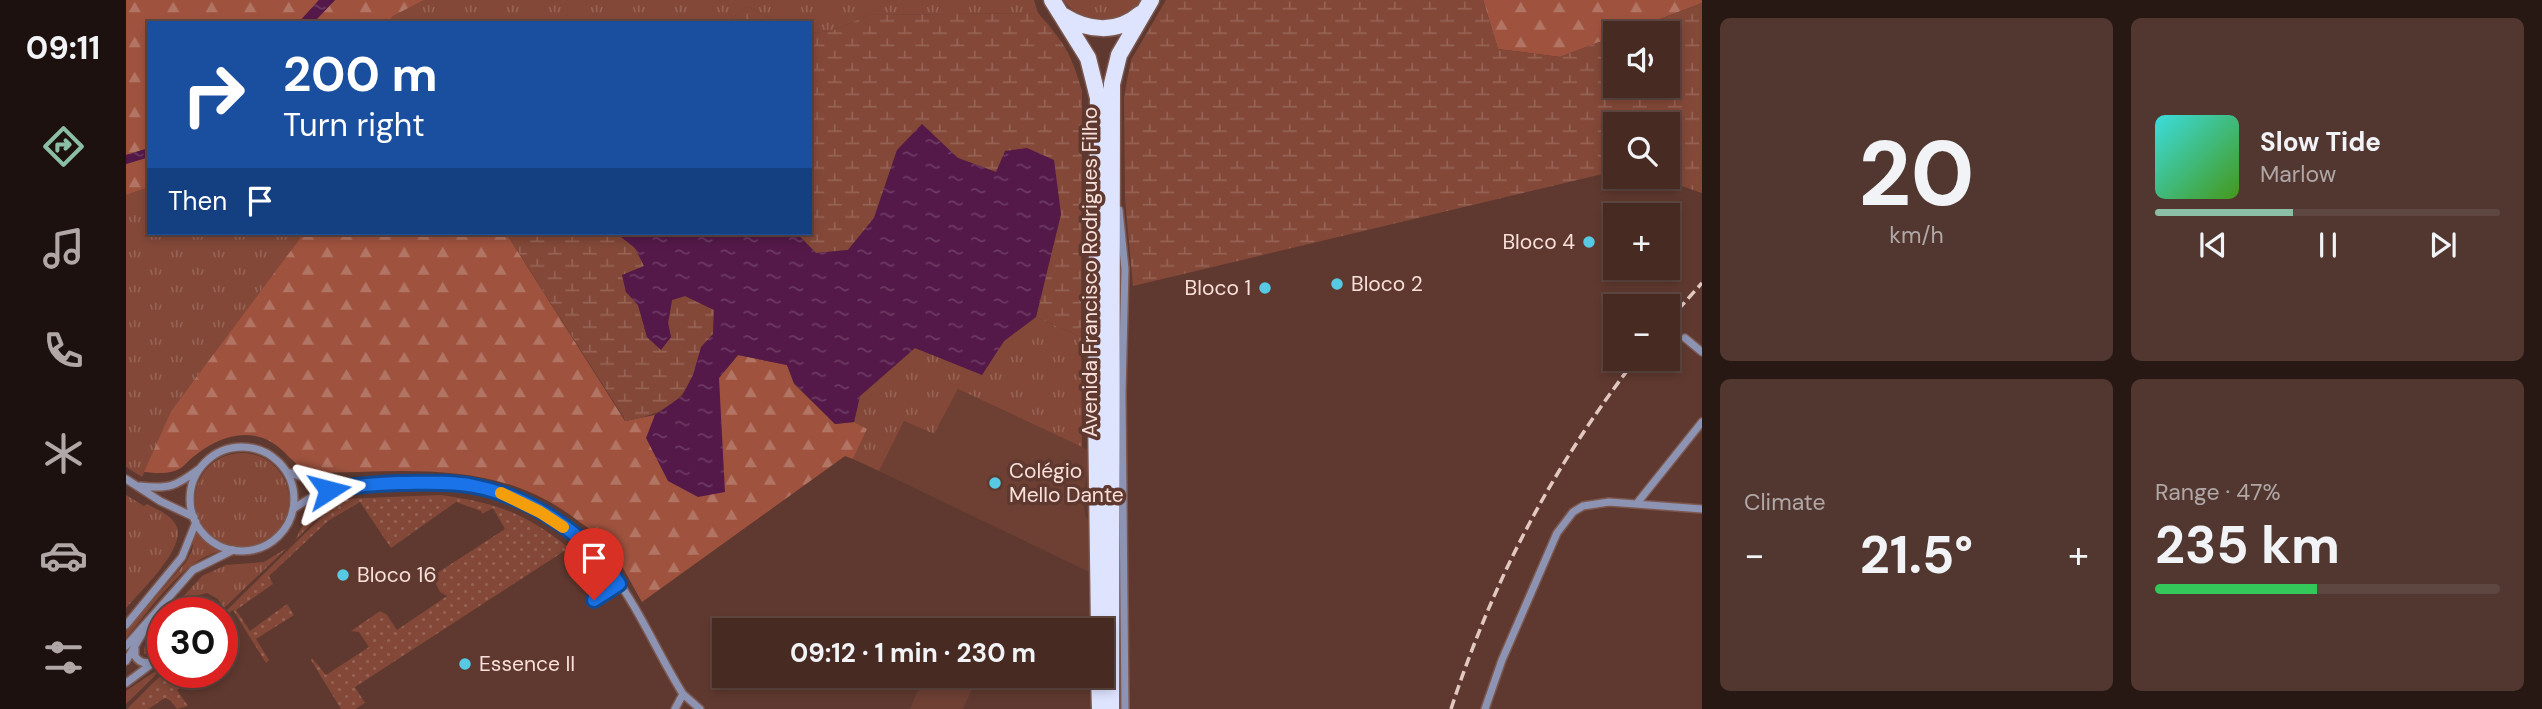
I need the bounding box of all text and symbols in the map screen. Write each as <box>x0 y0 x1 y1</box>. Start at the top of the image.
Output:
map controls <box>1603 21 1680 371</box>
button: sound <box>1603 21 1680 98</box>
text: 09:11 <box>26 27 100 69</box>
text: 200 m <box>283 42 438 106</box>
icon: right <box>168 49 259 140</box>
text: Turn right <box>283 104 425 146</box>
street label: Avenida Francisco Rodrigues Filho <box>1076 107 1104 437</box>
button: search <box>1603 112 1680 189</box>
text: 20 <box>1858 115 1975 233</box>
icon: directions <box>39 122 88 171</box>
text: Slow Tide <box>2260 125 2381 159</box>
text: Marlow <box>2260 159 2336 189</box>
icon: arrive <box>241 182 279 220</box>
text: Then <box>168 184 227 218</box>
button: + <box>1603 203 1680 280</box>
text: km/h <box>1889 220 1944 250</box>
icon: music <box>39 224 88 273</box>
icon: previous <box>2194 226 2232 264</box>
icon: pause <box>2309 226 2347 264</box>
icon: next <box>2424 226 2462 264</box>
place label: Bloco 4 <box>1502 228 1575 256</box>
marker: Bloco 4 <box>1581 234 1597 250</box>
place label: Bloco 2 <box>1351 270 1423 298</box>
place label: Bloco 1 <box>1185 274 1251 302</box>
marker: Bloco 2 <box>1329 276 1345 292</box>
marker: Bloco 1 <box>1257 280 1273 296</box>
button: − <box>1603 294 1680 371</box>
icon: phone <box>39 326 88 375</box>
icon: climate <box>39 429 88 478</box>
position arrow <box>292 453 366 527</box>
place label: Colégio Mello Dante <box>1009 457 1124 509</box>
marker: Colégio Mello Dante <box>987 475 1003 491</box>
text: Range · 47% <box>2155 477 2281 507</box>
text: Climate <box>1744 487 1826 517</box>
text: 235 km <box>2155 511 2340 579</box>
text: 21.5° <box>1860 521 1973 589</box>
pin <box>564 528 624 600</box>
text: − <box>1744 530 1765 580</box>
text: + <box>2068 530 2089 580</box>
icon: car <box>39 531 88 580</box>
icon: arrive <box>575 539 613 577</box>
place label: Bloco 16 <box>357 561 437 589</box>
marker: Bloco 16 <box>335 567 351 583</box>
speed limit sign: 30 <box>147 597 238 688</box>
icon: filters <box>39 633 88 682</box>
text: 09:12 · 1 min · 230 m <box>790 636 1036 670</box>
place label: Essence II <box>479 650 575 678</box>
marker: Essence II <box>457 656 473 672</box>

